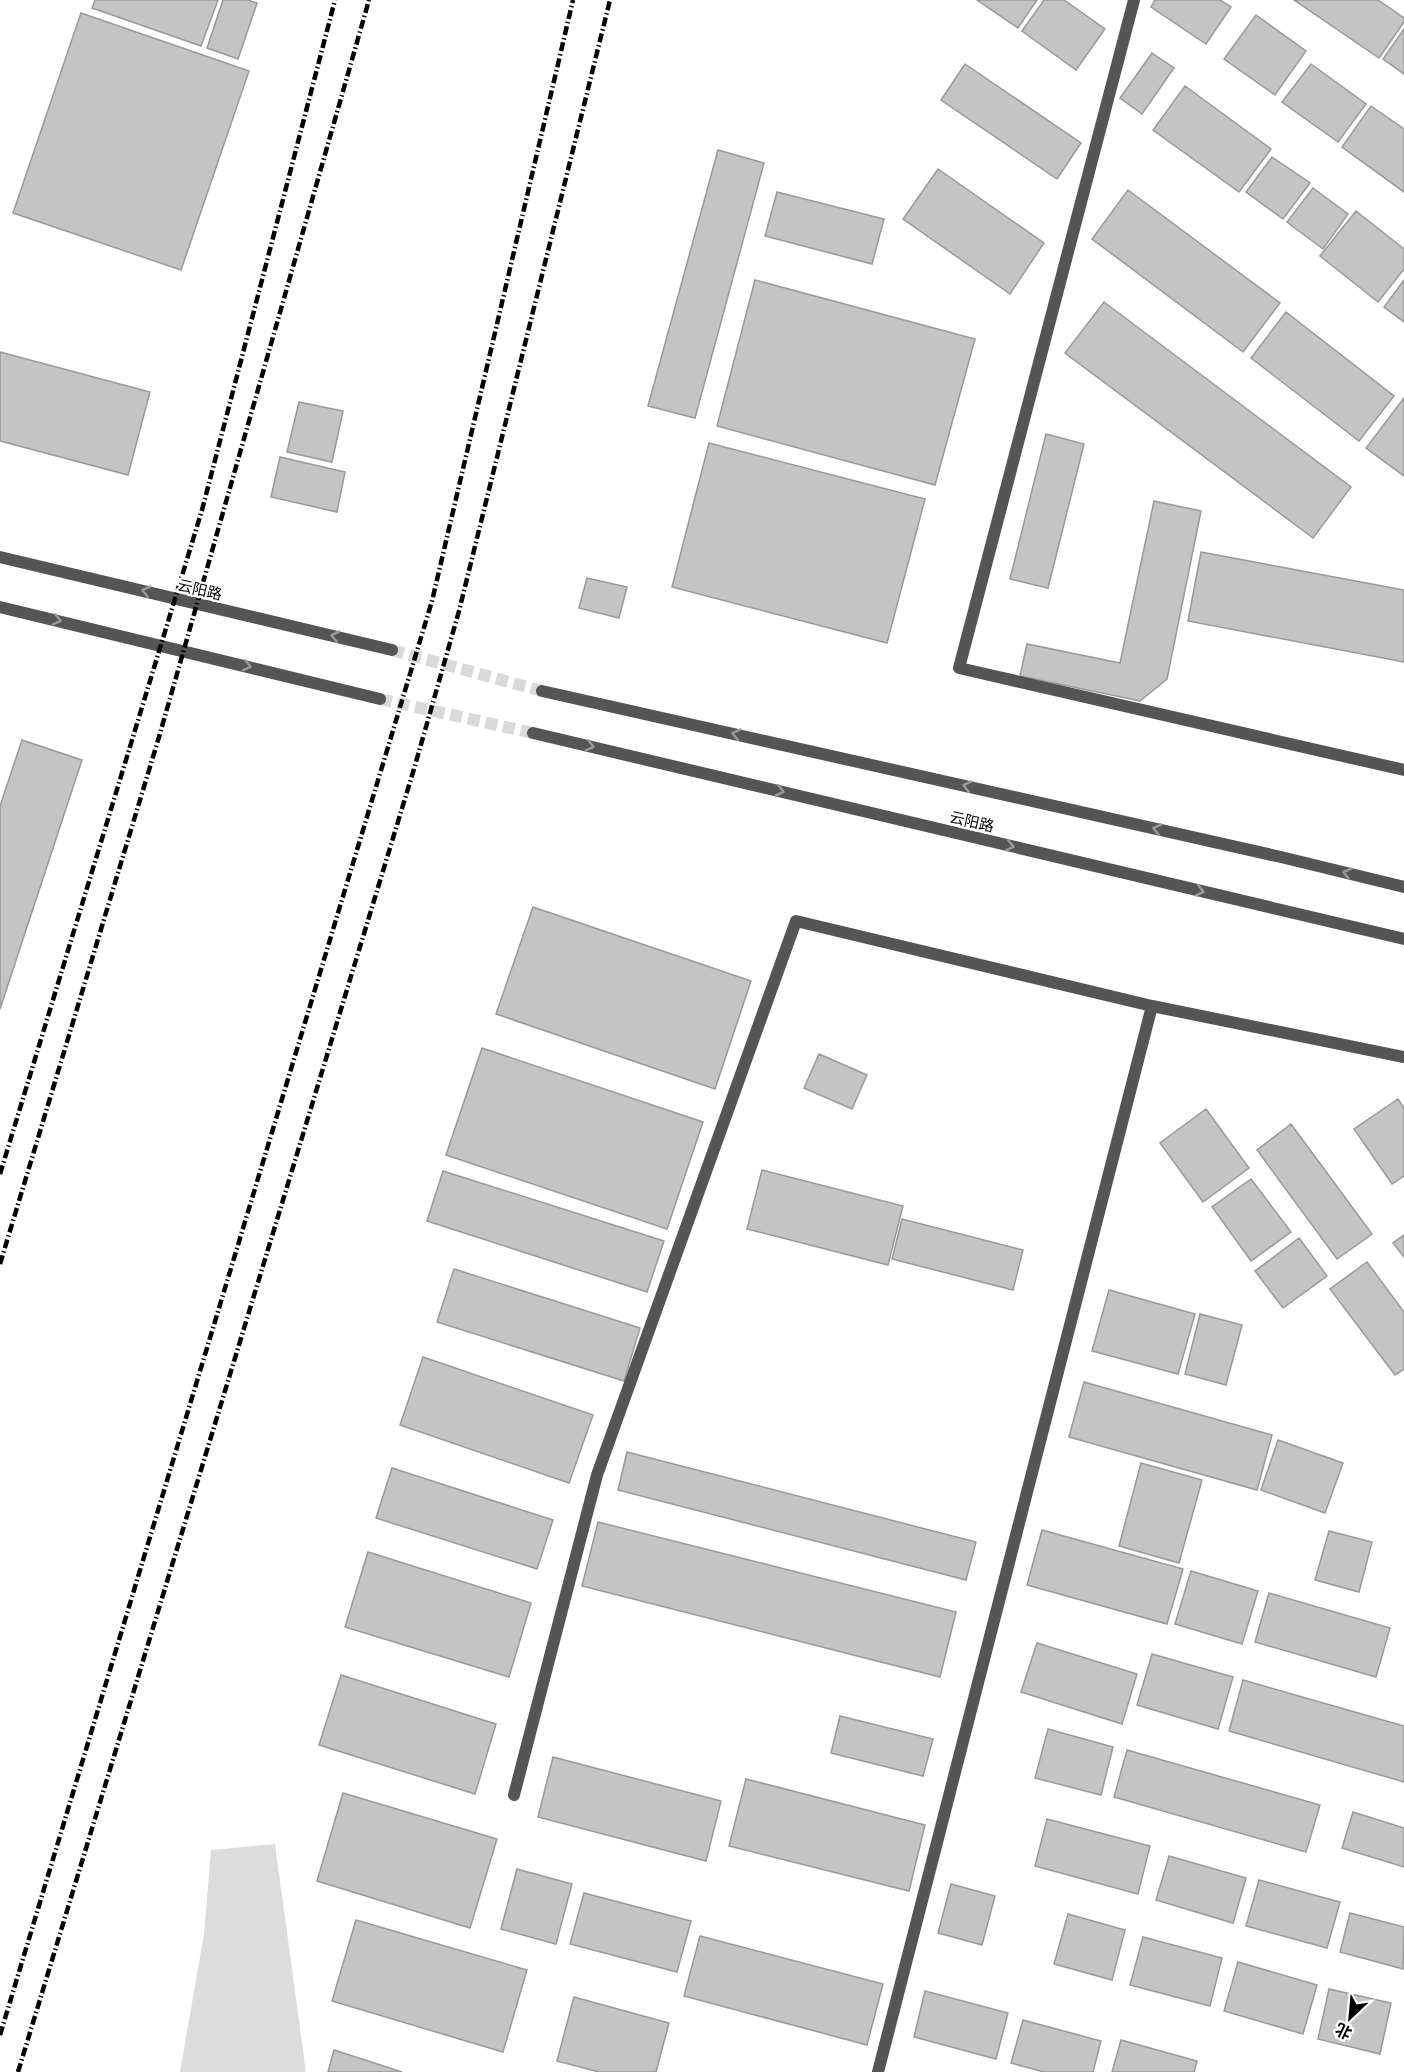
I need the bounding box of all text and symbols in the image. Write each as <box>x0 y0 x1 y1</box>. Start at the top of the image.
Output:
street label: 云阳路 <box>176 574 224 604</box>
one-way arrow <box>141 586 151 599</box>
one-way arrow <box>52 613 62 626</box>
one-way arrow <box>331 631 341 644</box>
one-way arrow <box>241 659 251 671</box>
one-way arrow <box>731 729 741 742</box>
one-way arrow <box>585 739 595 752</box>
one-way arrow <box>962 781 972 794</box>
one-way arrow <box>774 784 784 797</box>
street label: 云阳路 <box>948 806 996 836</box>
one-way arrow <box>1153 823 1163 836</box>
one-way arrow <box>1005 839 1015 852</box>
one-way arrow <box>1342 868 1352 881</box>
one-way arrow <box>1195 884 1205 897</box>
north arrow <box>1320 1988 1380 2048</box>
text: 北 <box>1331 2018 1355 2045</box>

